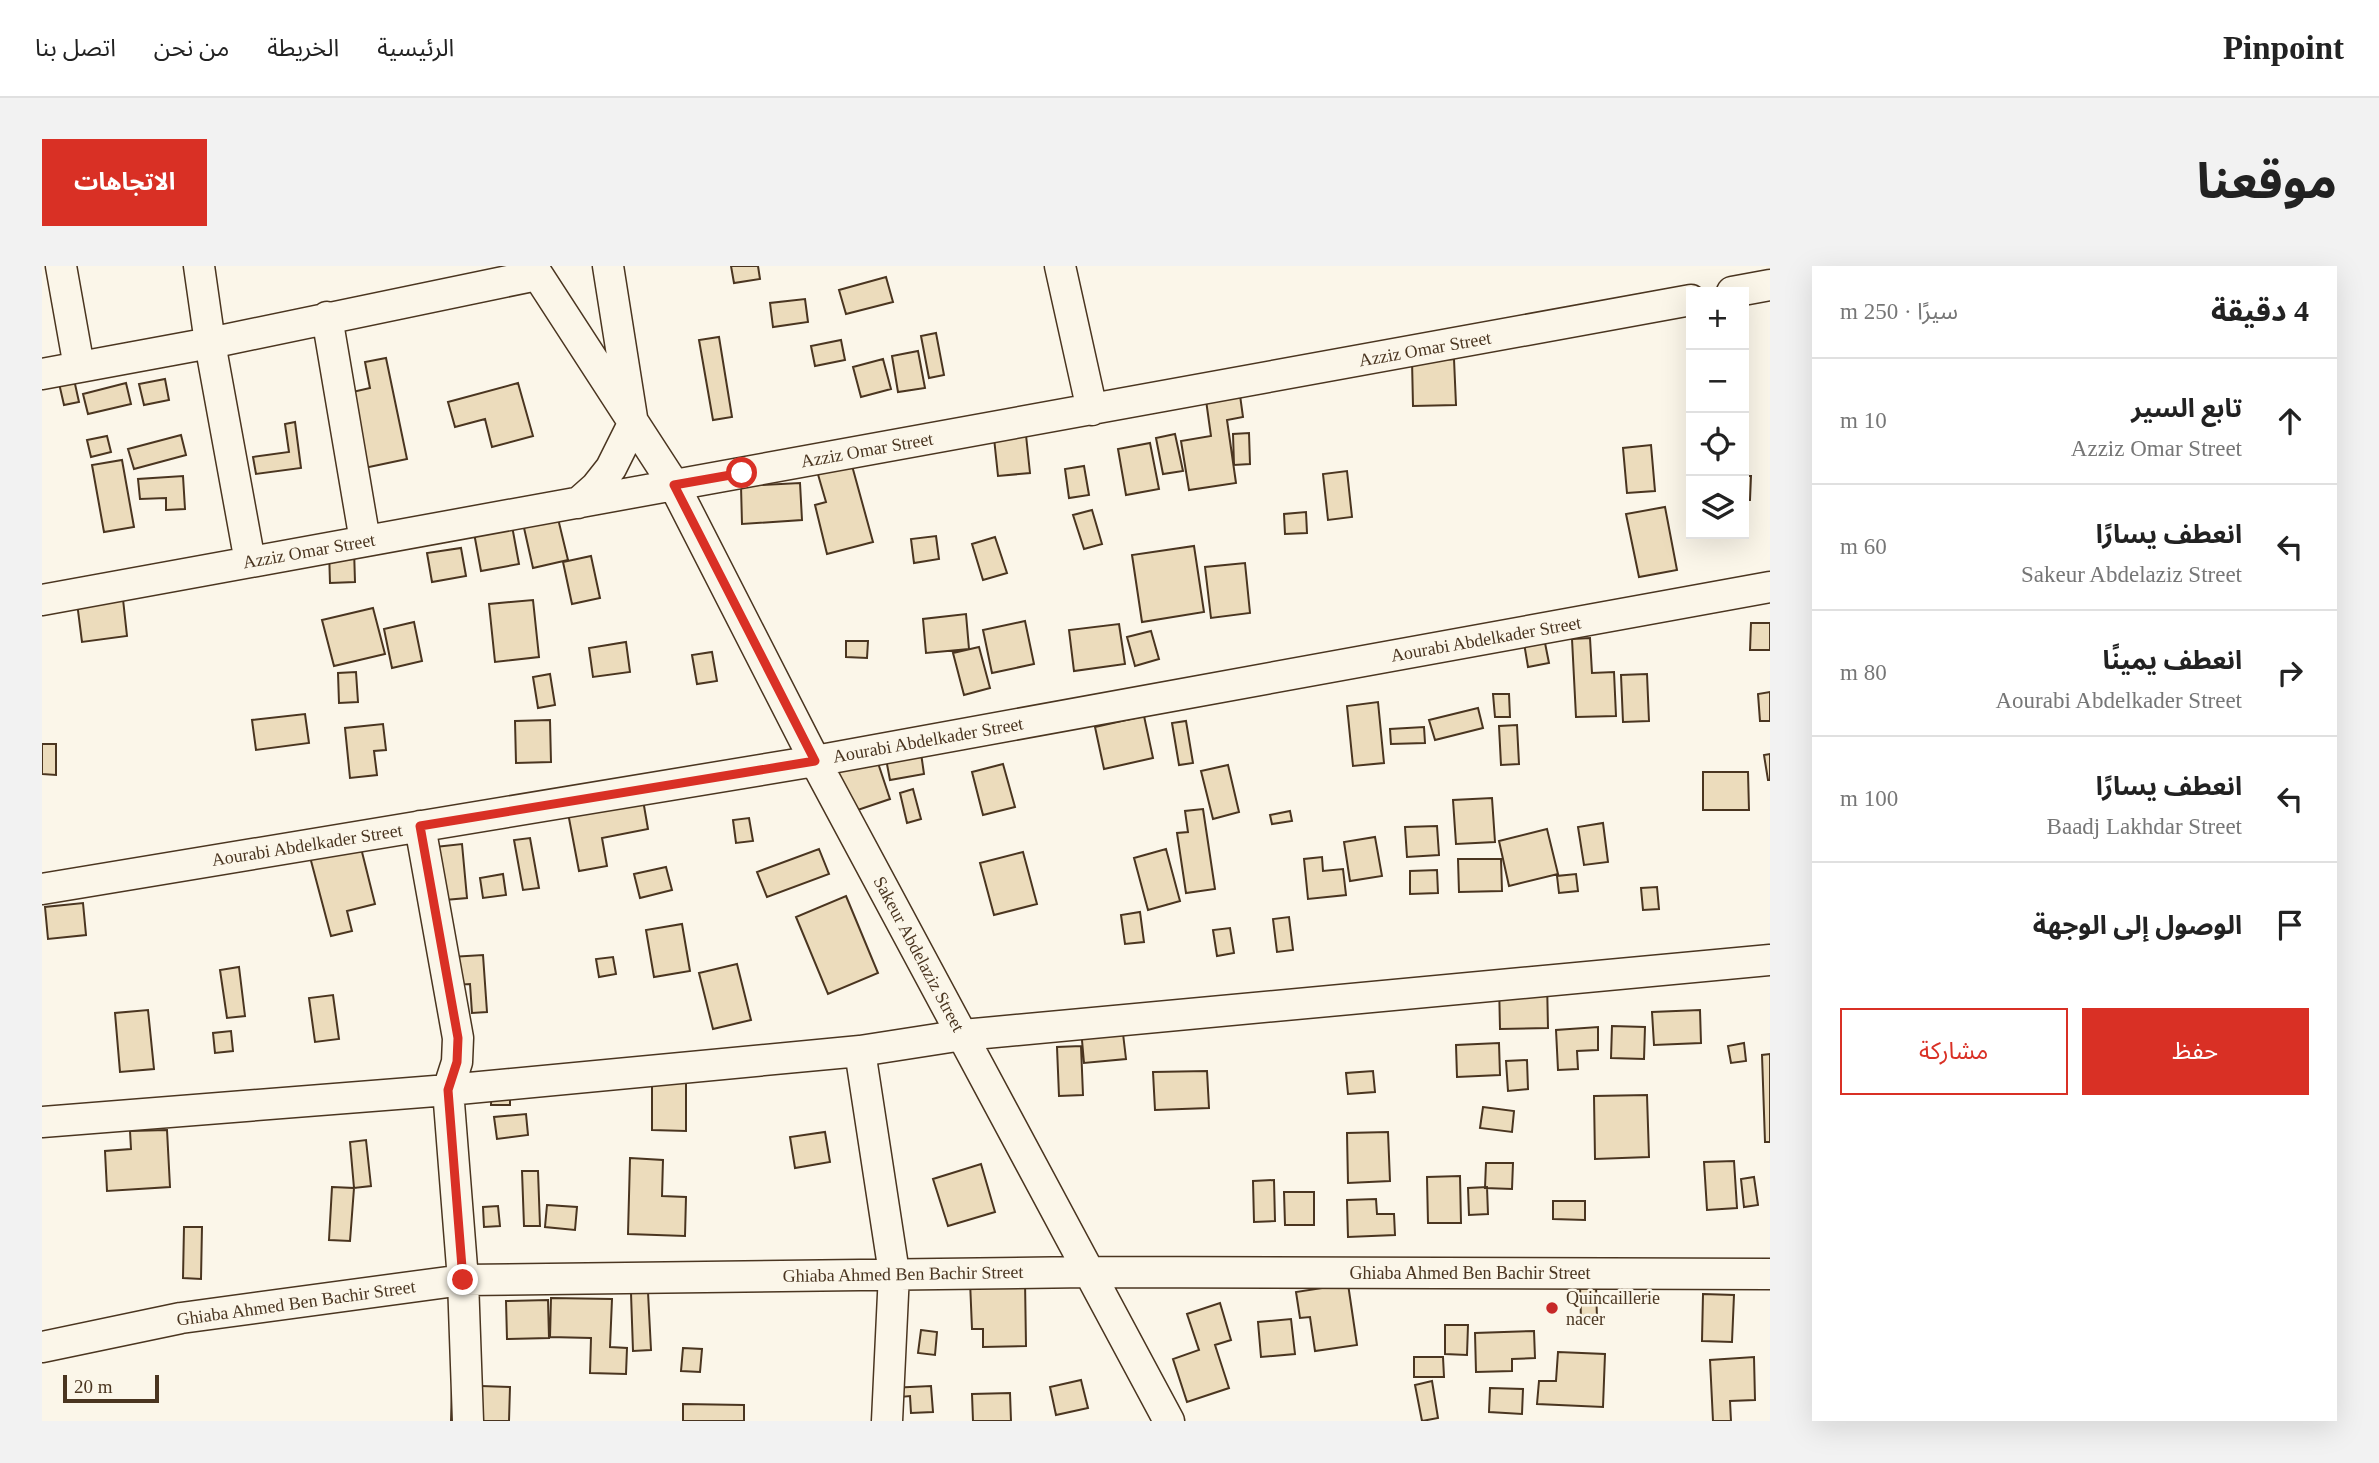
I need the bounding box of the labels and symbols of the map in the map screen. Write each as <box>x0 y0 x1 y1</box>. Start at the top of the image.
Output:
street label: Azziz Omar Street <box>1357 328 1493 370</box>
street label: Azziz Omar Street <box>799 429 935 471</box>
route start <box>726 457 757 488</box>
street label: Azziz Omar Street <box>241 530 377 572</box>
street label: Aourabi Abdelkader Street <box>1389 612 1583 666</box>
street label: Aourabi Abdelkader Street <box>831 713 1025 767</box>
street label: Aourabi Abdelkader Street <box>210 820 404 870</box>
street label: Sakeur Abdelaziz Street <box>870 873 968 1035</box>
street label: Ghiaba Ahmed Ben Bachir Street <box>782 1262 1024 1286</box>
street label: Ghiaba Ahmed Ben Bachir Street <box>1350 1263 1590 1283</box>
route end <box>447 1264 478 1295</box>
street label: Ghiaba Ahmed Ben Bachir Street <box>175 1276 417 1330</box>
place label: Quincaillerie nacer <box>1566 1288 1660 1329</box>
marker: Quincaillerie nacer <box>1544 1300 1560 1316</box>
scale bar <box>63 1372 159 1404</box>

